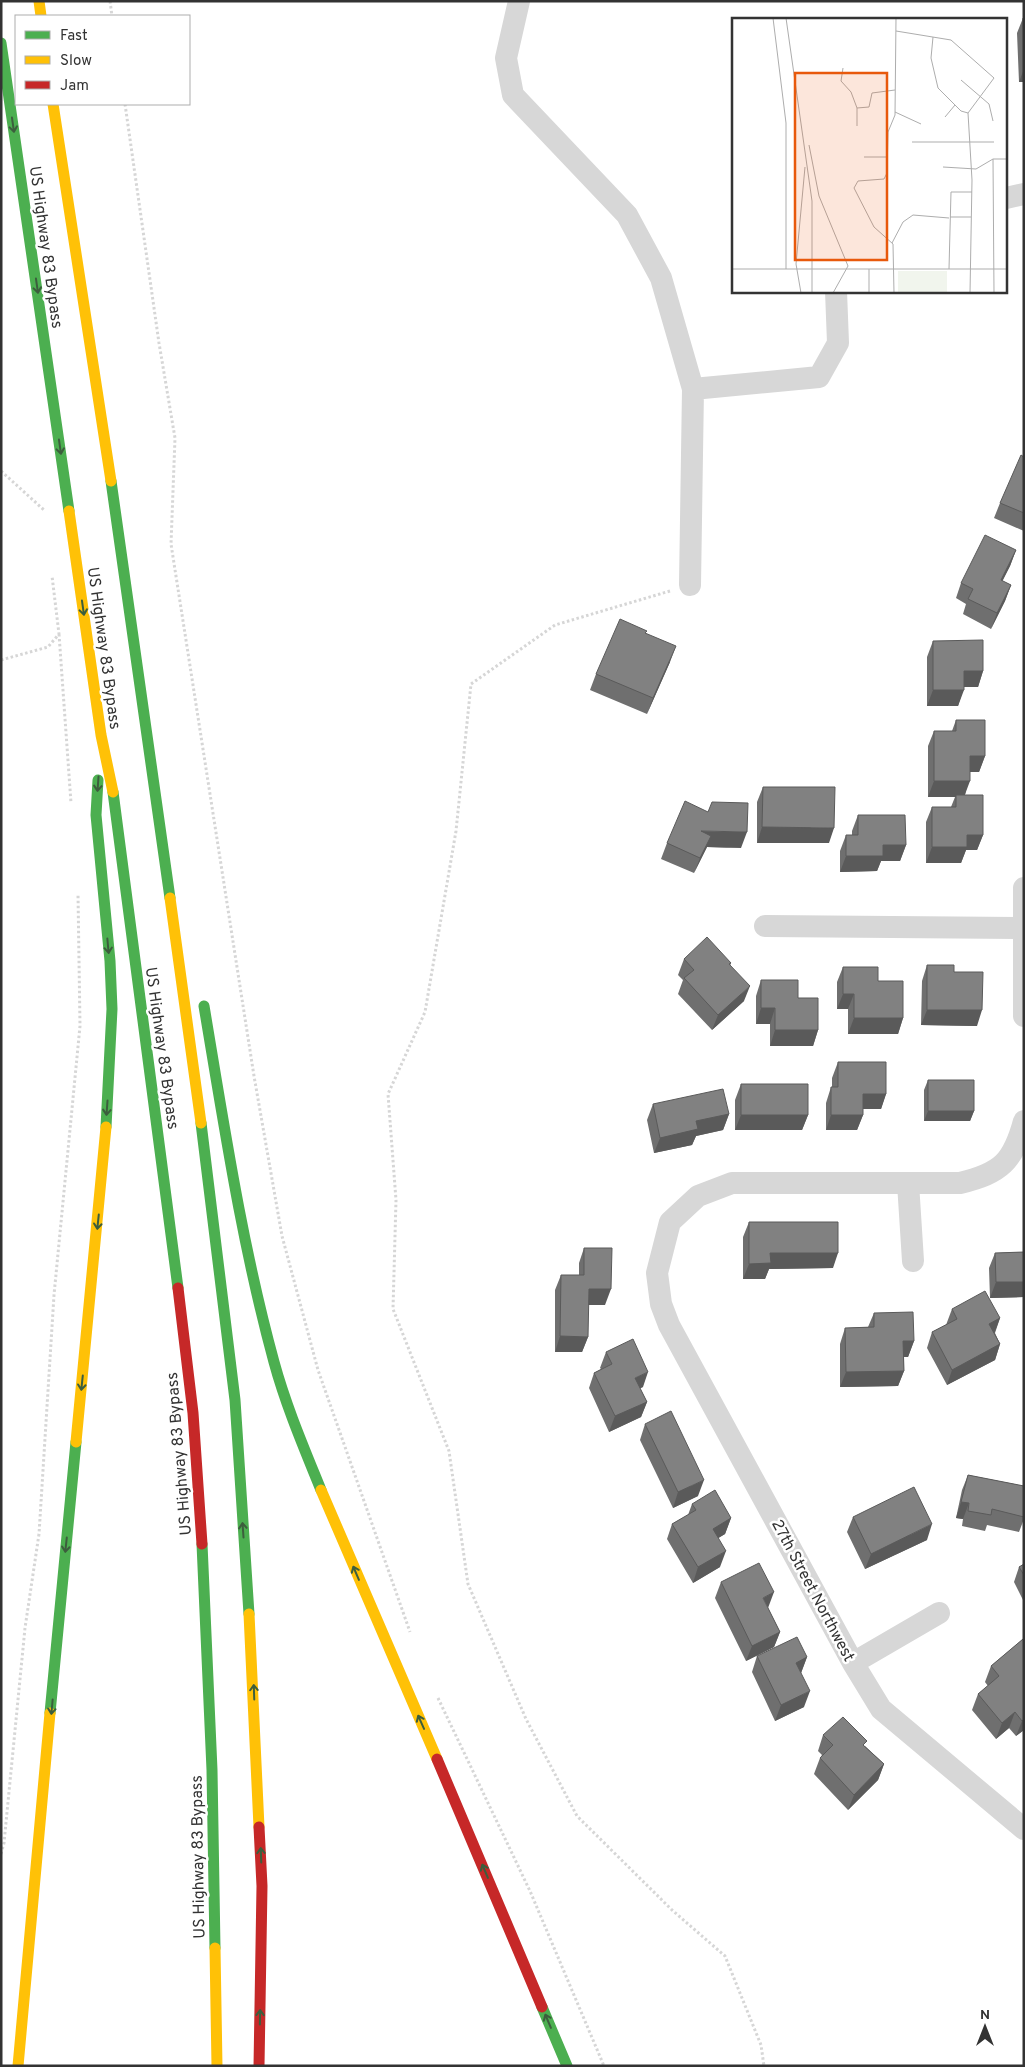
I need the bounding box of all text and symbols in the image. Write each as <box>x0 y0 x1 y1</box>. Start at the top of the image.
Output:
legend <box>15 15 190 105</box>
inset map <box>732 18 1008 292</box>
text: Fast <box>60 27 88 46</box>
text: Slow <box>60 52 92 71</box>
text: Jam <box>60 77 89 96</box>
one-way arrow <box>8 117 18 133</box>
street label: US Highway 83 Bypass <box>24 165 66 330</box>
one-way arrow <box>32 278 42 294</box>
one-way arrow <box>55 439 65 455</box>
street label: US Highway 83 Bypass <box>82 566 124 731</box>
one-way arrow <box>78 600 88 616</box>
one-way arrow <box>93 776 103 792</box>
one-way arrow <box>103 937 113 953</box>
street label: US Highway 83 Bypass <box>140 966 182 1131</box>
one-way arrow <box>103 1100 112 1116</box>
one-way arrow <box>93 1213 103 1229</box>
street label: US Highway 83 Bypass <box>163 1371 197 1536</box>
one-way arrow <box>77 1375 87 1391</box>
street label: 27th Street Northwest <box>766 1516 858 1665</box>
one-way arrow <box>239 1522 248 1538</box>
one-way arrow <box>61 1537 71 1553</box>
one-way arrow <box>350 1566 360 1581</box>
one-way arrow <box>249 1684 259 1700</box>
one-way arrow <box>47 1699 56 1715</box>
one-way arrow <box>415 1715 425 1730</box>
street label: US Highway 83 Bypass <box>188 1775 210 1939</box>
one-way arrow <box>256 1847 265 1863</box>
one-way arrow <box>480 1864 490 1879</box>
north arrow <box>960 2002 1010 2052</box>
text: N <box>980 2007 990 2024</box>
one-way arrow <box>255 2009 265 2026</box>
one-way arrow <box>543 2014 553 2029</box>

